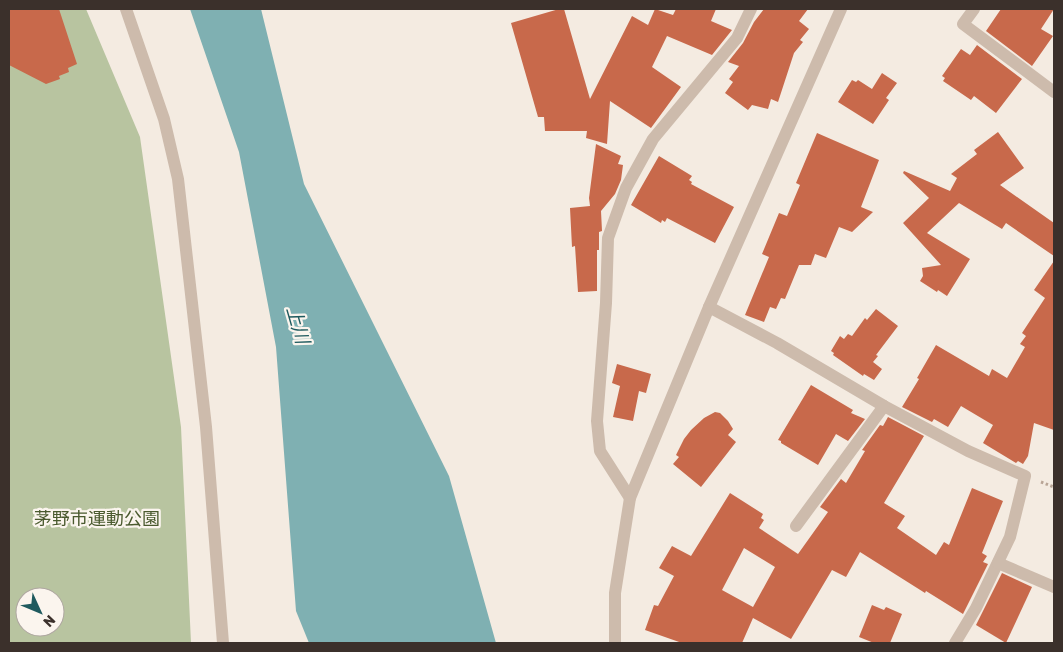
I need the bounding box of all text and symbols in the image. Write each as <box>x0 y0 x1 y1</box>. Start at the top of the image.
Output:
water label: 上川 <box>282 304 315 348</box>
park label: 茅野市運動公園 <box>34 508 160 530</box>
north arrow <box>15 587 65 637</box>
text: N <box>39 611 59 630</box>

